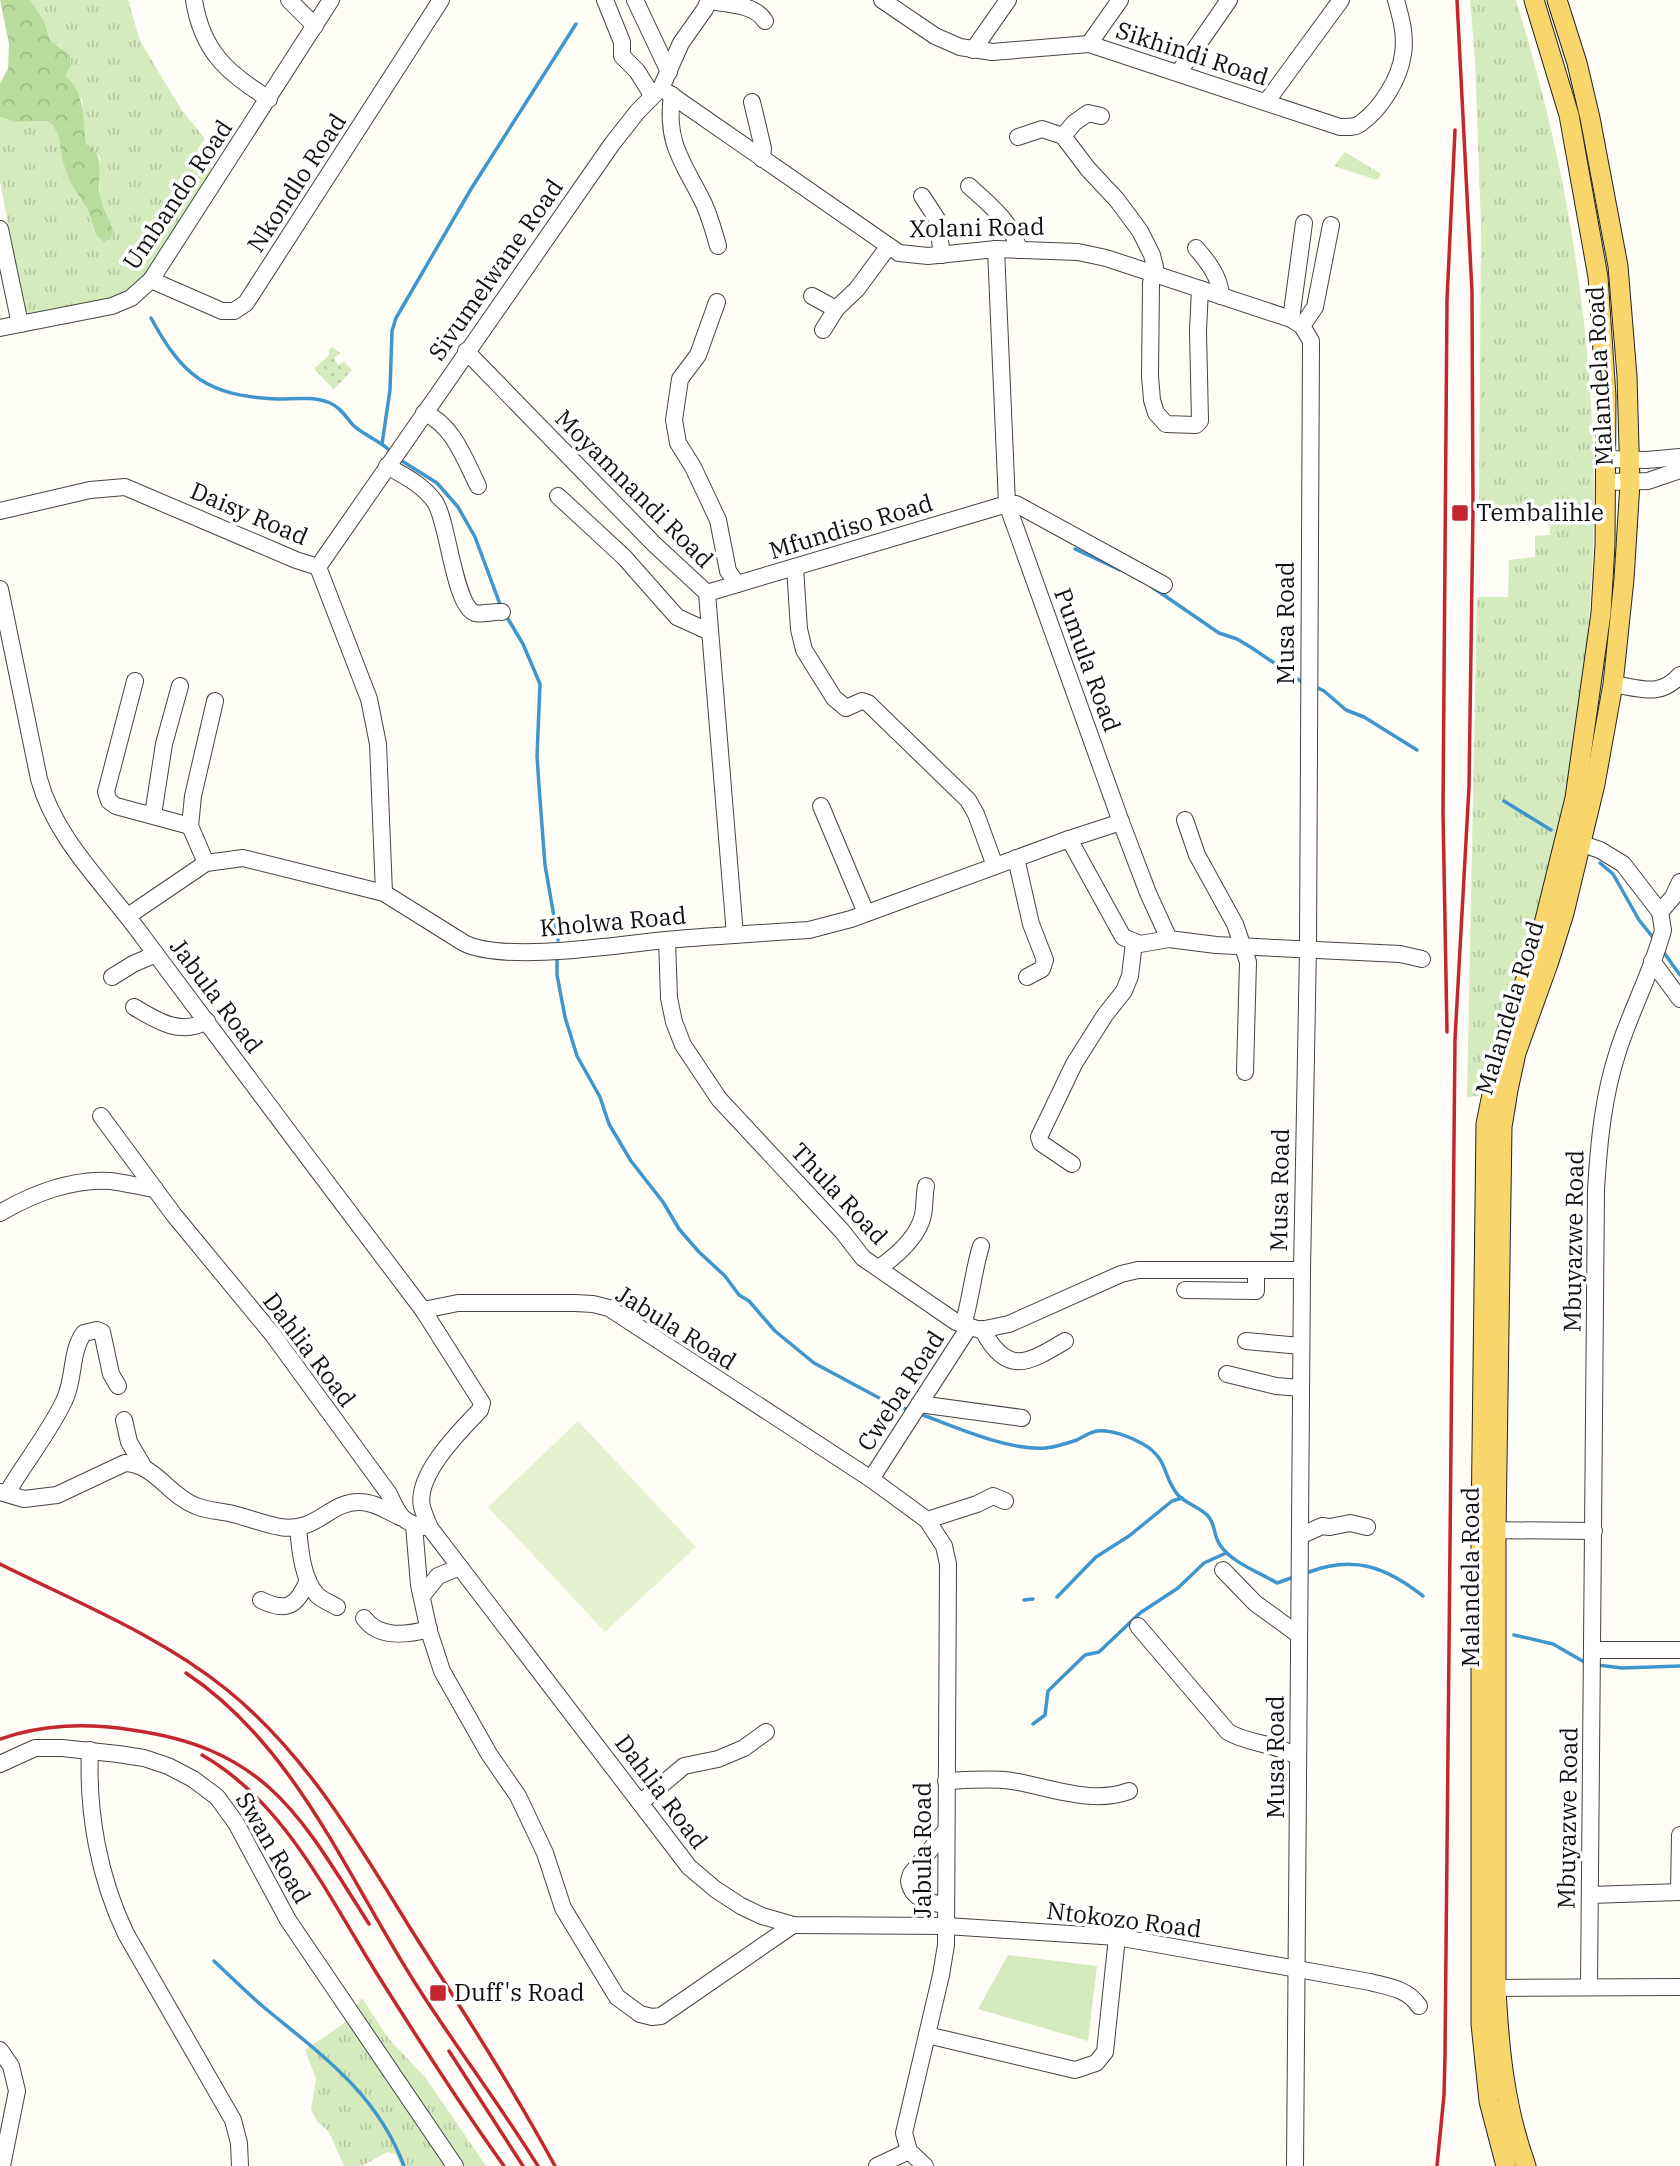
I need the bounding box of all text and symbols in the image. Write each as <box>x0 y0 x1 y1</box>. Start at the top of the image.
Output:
street label: Sikhindi Road <box>1112 13 1273 93</box>
street label: Nkondlo Road <box>239 107 353 258</box>
street label: Umbando Road <box>115 113 239 276</box>
street label: Sivumelwane Road <box>420 172 570 367</box>
street label: Xolani Road <box>909 210 1045 244</box>
street label: Malandela Road <box>1578 285 1620 467</box>
street label: Moyamnandi Road <box>549 402 721 574</box>
street label: Daisy Road <box>186 474 313 552</box>
street label: Mfundiso Road <box>765 486 936 566</box>
place label: Tembalihle <box>1476 496 1604 528</box>
marker: Tembalihle <box>1450 503 1470 523</box>
street label: Musa Road <box>1269 561 1301 685</box>
street label: Pumula Road <box>1047 583 1129 736</box>
street label: Kholwa Road <box>538 899 688 943</box>
street label: Malandela Road <box>1467 917 1551 1099</box>
street label: Jabula Road <box>163 931 271 1059</box>
street label: Musa Road <box>1262 1128 1296 1252</box>
street label: Thula Road <box>784 1135 895 1251</box>
street label: Mbuyazwe Road <box>1555 1150 1591 1332</box>
street label: Jabula Road <box>610 1278 743 1377</box>
street label: Dahlia Road <box>256 1286 363 1413</box>
street label: Cweba Road <box>849 1324 951 1457</box>
street label: Malandela Road <box>1454 1487 1486 1667</box>
street label: Musa Road <box>1259 1695 1291 1819</box>
street label: Mbuyazwe Road <box>1549 1727 1585 1909</box>
street label: Dahlia Road <box>608 1728 715 1855</box>
street label: Jabula Road <box>906 1782 938 1918</box>
street label: Swan Road <box>229 1786 319 1909</box>
street label: Ntokozo Road <box>1045 1894 1203 1944</box>
place label: Duff's Road <box>454 1976 585 2008</box>
marker: Duff's Road <box>428 1983 448 2003</box>

